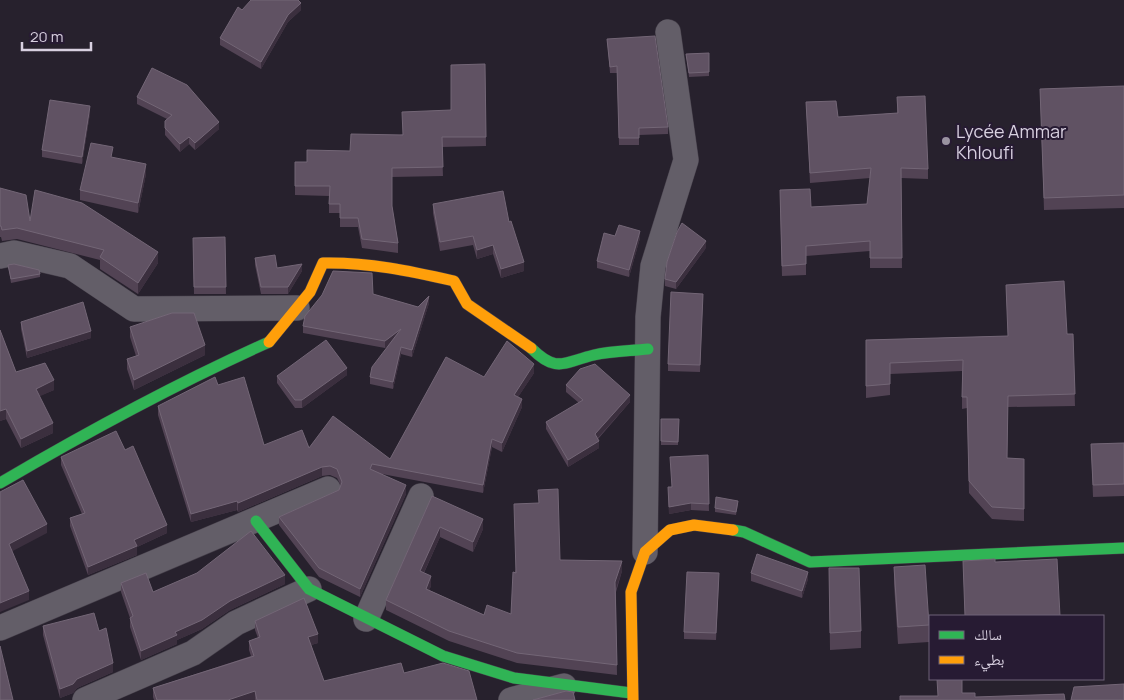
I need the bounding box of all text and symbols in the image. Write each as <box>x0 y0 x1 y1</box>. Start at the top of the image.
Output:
scale bar <box>22 20 91 52</box>
text: 20 m <box>30 26 63 47</box>
place label: Lycée Ammar Khloufi <box>956 119 1067 164</box>
marker: Lycée Ammar Khloufi <box>940 135 952 147</box>
legend <box>929 615 1104 680</box>
text: سالك <box>974 624 1002 645</box>
text: بطيء <box>974 649 1004 672</box>

